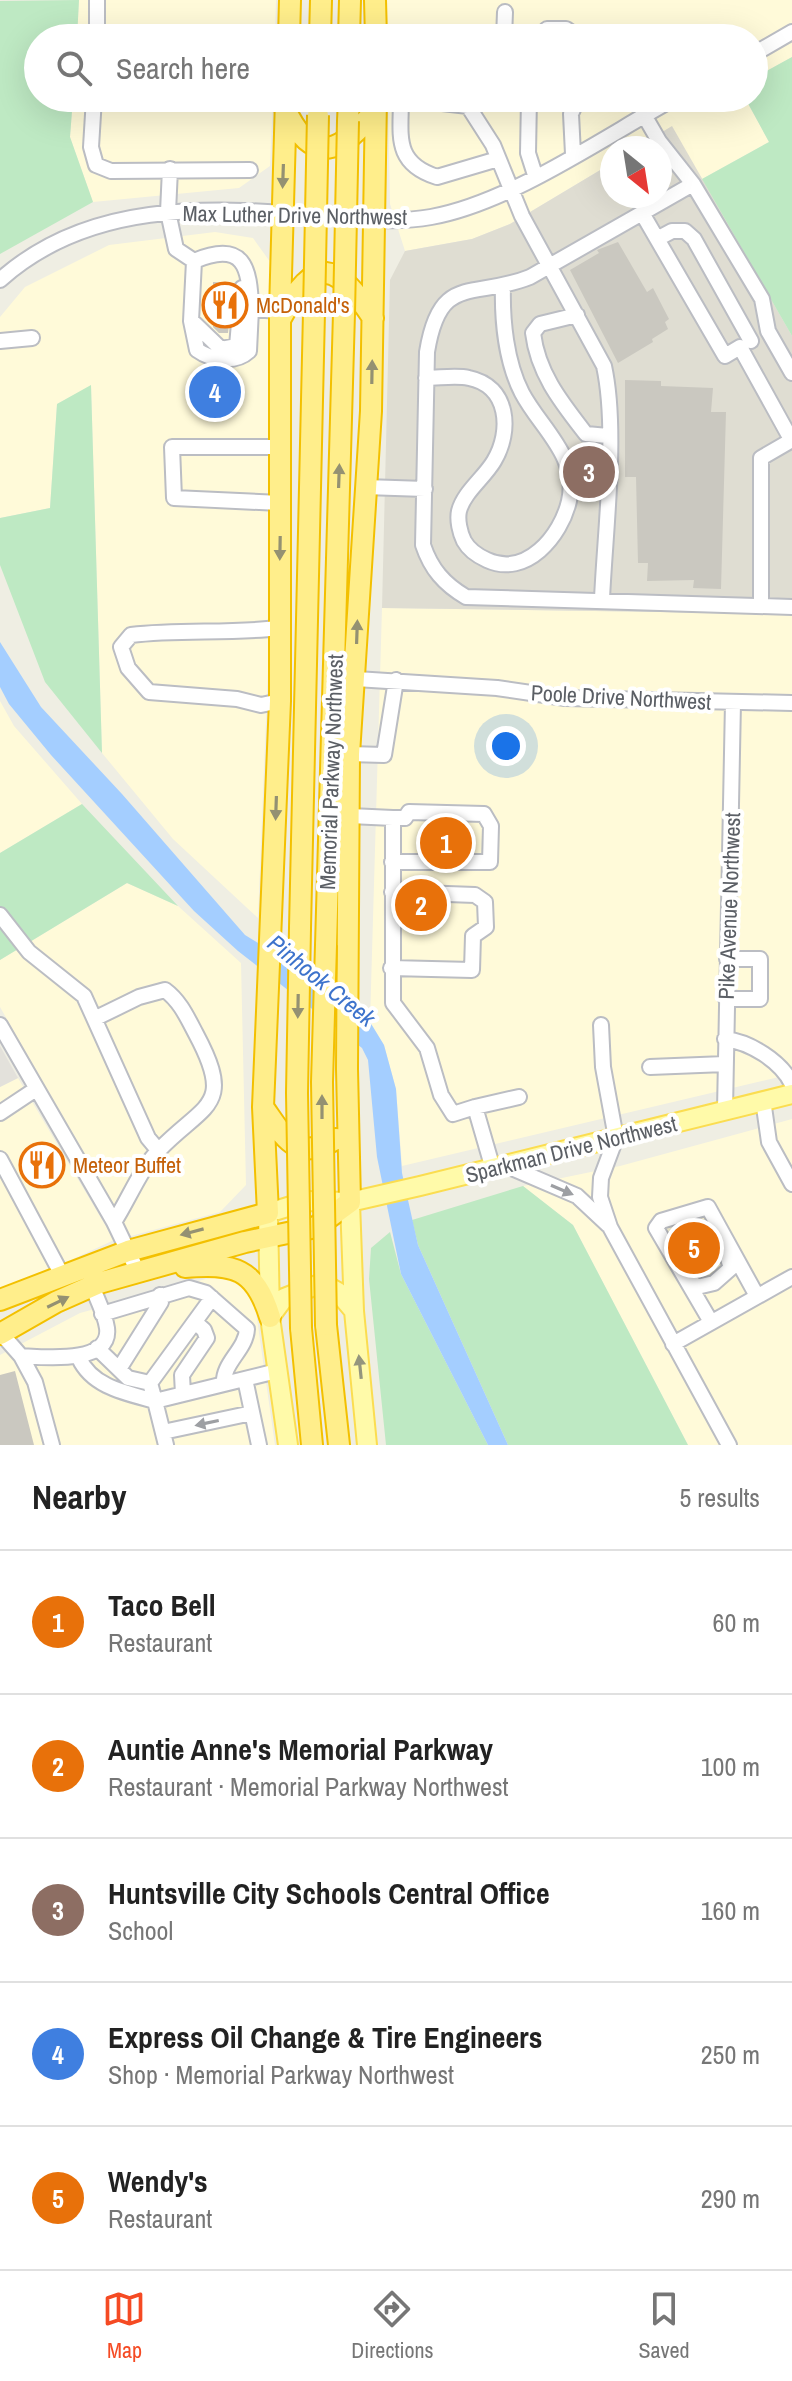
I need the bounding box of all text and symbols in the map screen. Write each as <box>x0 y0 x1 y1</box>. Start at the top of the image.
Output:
search box <box>24 24 768 112</box>
icon: search <box>52 46 96 90</box>
text: Search here <box>116 48 250 88</box>
north arrow <box>600 136 672 208</box>
one-way arrow <box>277 164 289 189</box>
street label: Max Luther Drive Northwest <box>182 198 408 232</box>
restaurant icon: McDonald's <box>201 281 249 329</box>
place label: McDonald's <box>256 290 350 320</box>
one-way arrow <box>366 359 378 384</box>
pin: 4 <box>189 362 241 422</box>
pin: 3 <box>563 442 615 502</box>
one-way arrow <box>333 463 346 488</box>
one-way arrow <box>273 536 286 561</box>
one-way arrow <box>351 619 363 644</box>
street label: Memorial Parkway Northwest <box>312 654 350 890</box>
street label: Poole Drive Northwest <box>530 677 712 717</box>
your location <box>486 726 526 766</box>
one-way arrow <box>269 796 282 821</box>
street label: Pike Avenue Northwest <box>711 812 747 1000</box>
pin: 1 <box>420 813 472 873</box>
pin: 2 <box>395 875 447 935</box>
water label: Pinhook Creek <box>261 927 384 1034</box>
one-way arrow <box>292 994 304 1019</box>
one-way arrow <box>316 1094 328 1119</box>
street label: Sparkman Drive Northwest <box>462 1108 680 1190</box>
restaurant icon: Meteor Buffet <box>18 1141 66 1189</box>
place label: Meteor Buffet <box>73 1150 181 1180</box>
one-way arrow <box>551 1183 574 1196</box>
pin: 5 <box>668 1218 720 1278</box>
one-way arrow <box>180 1227 205 1239</box>
one-way arrow <box>46 1295 69 1308</box>
one-way arrow <box>353 1354 366 1379</box>
one-way arrow <box>195 1417 220 1430</box>
text: Nearby <box>32 1474 127 1520</box>
text: 5 results <box>679 1480 760 1515</box>
text: Taco Bell <box>108 1585 216 1625</box>
text: 1 <box>52 1605 64 1640</box>
text: 60 m <box>713 1605 760 1640</box>
text: Restaurant <box>108 1625 212 1660</box>
text: Auntie Anne's Memorial Parkway <box>108 1729 493 1769</box>
text: 2 <box>52 1749 64 1784</box>
text: 100 m <box>701 1749 760 1784</box>
text: Restaurant · Memorial Parkway Northwest <box>108 1769 508 1804</box>
text: Huntsville City Schools Central Office <box>108 1873 550 1913</box>
text: 3 <box>52 1893 64 1928</box>
text: 160 m <box>701 1893 760 1928</box>
text: School <box>108 1913 173 1948</box>
text: Express Oil Change & Tire Engineers <box>108 2017 542 2057</box>
text: 4 <box>52 2037 64 2072</box>
text: 250 m <box>701 2037 760 2072</box>
text: Shop · Memorial Parkway Northwest <box>108 2057 454 2092</box>
text: Wendy's <box>108 2161 208 2201</box>
text: 5 <box>52 2181 64 2216</box>
text: 290 m <box>701 2181 760 2216</box>
text: Restaurant <box>108 2201 212 2236</box>
tab: Map <box>102 2287 146 2365</box>
tab: Directions <box>351 2287 434 2365</box>
tab: Saved <box>638 2287 690 2365</box>

